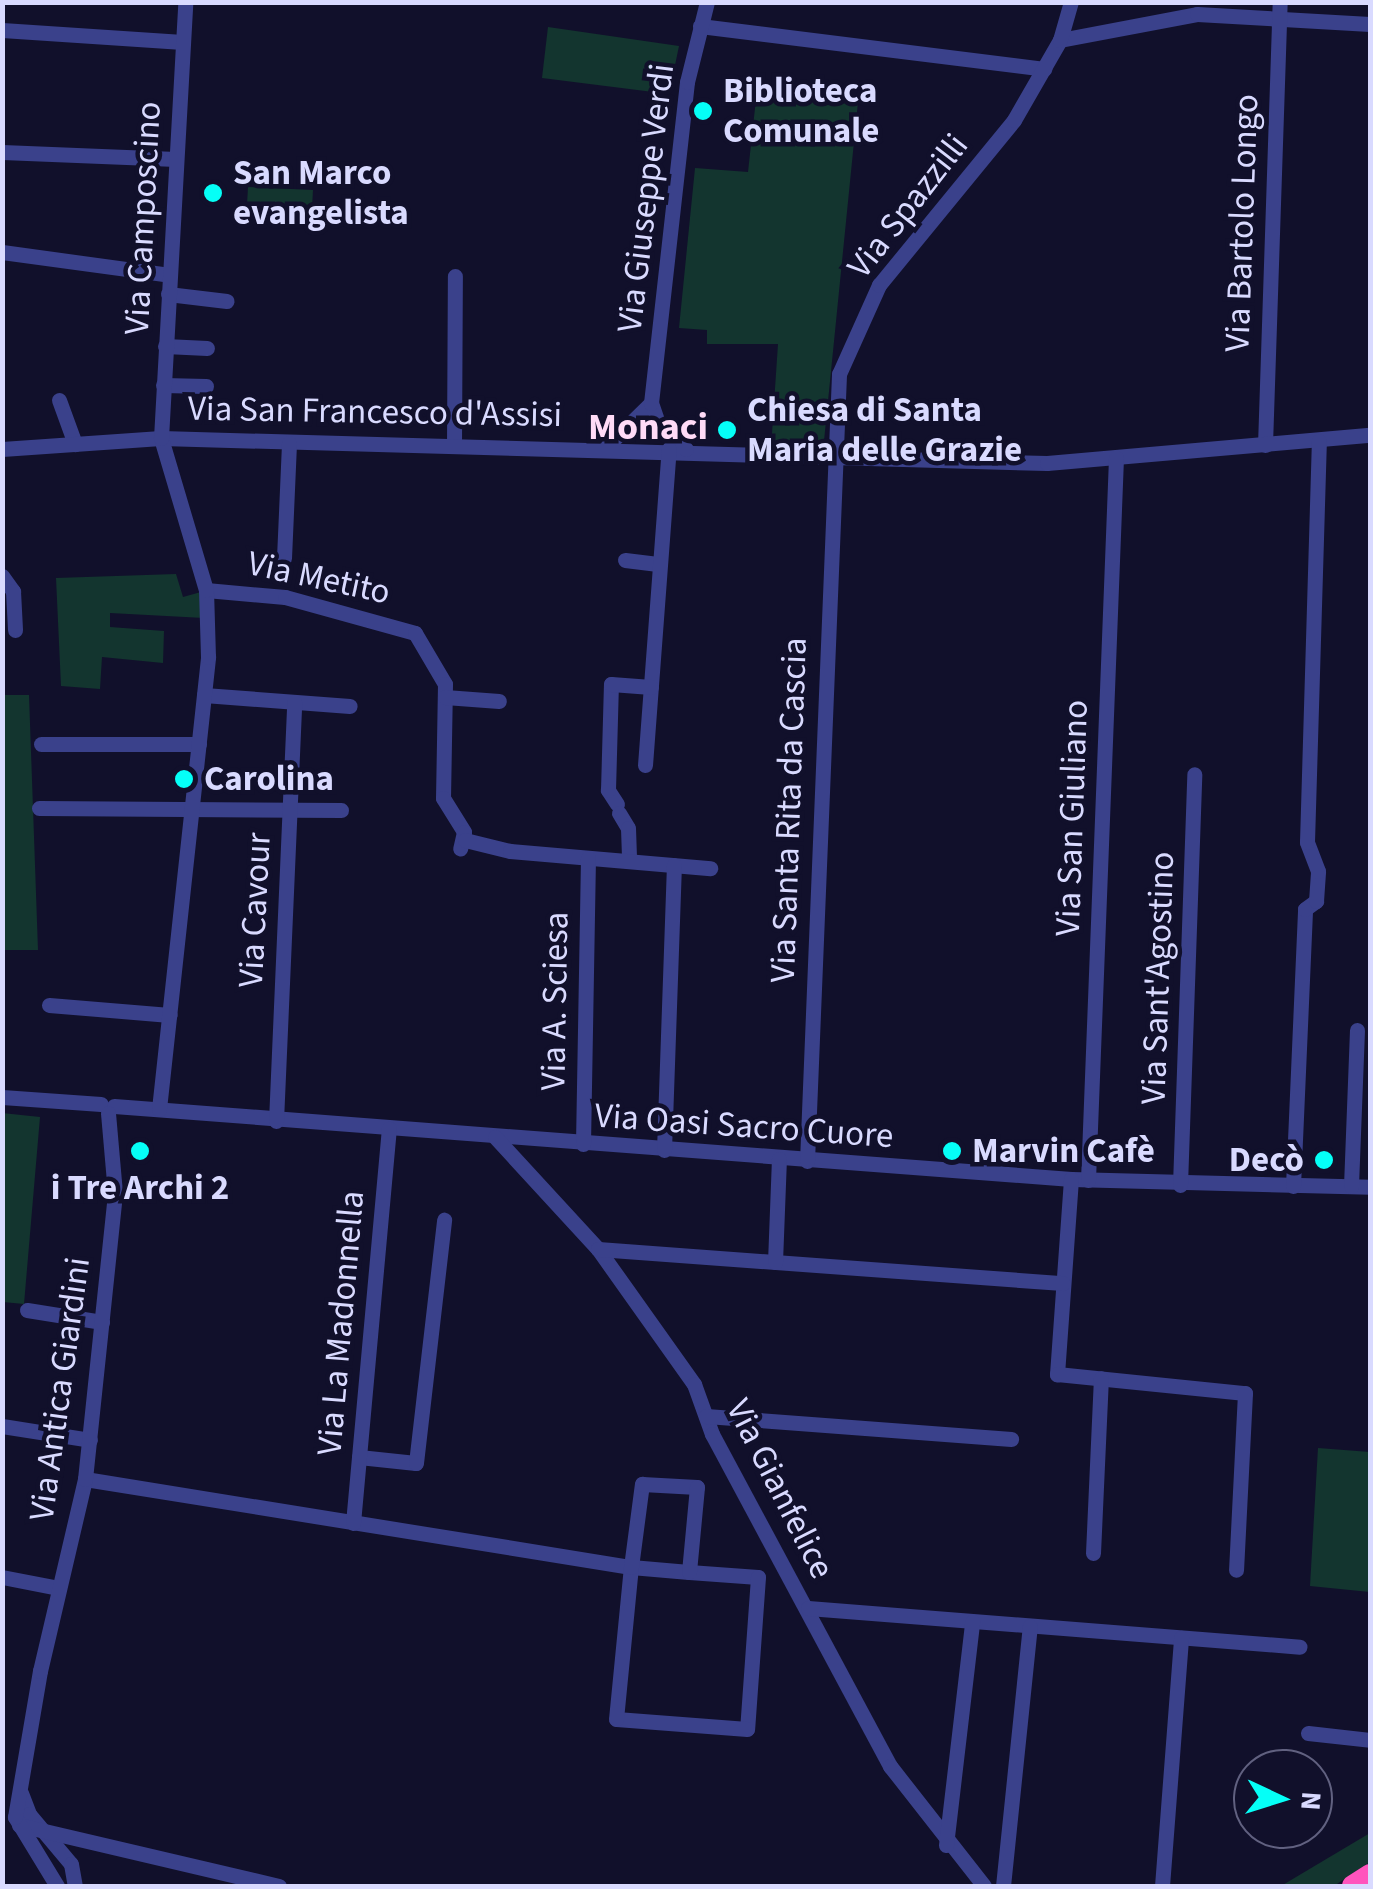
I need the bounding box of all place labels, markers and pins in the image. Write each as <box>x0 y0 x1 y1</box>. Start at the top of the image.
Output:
place label: Biblioteca Comunale <box>723 70 879 152</box>
marker: Biblioteca Comunale <box>692 100 714 122</box>
place label: San Marco evangelista <box>233 152 409 234</box>
marker: San Marco evangelista <box>202 182 224 204</box>
place label: Chiesa di Santa Maria delle Grazie <box>747 389 1022 471</box>
marker: Chiesa di Santa Maria delle Grazie <box>716 419 738 441</box>
place label: Carolina <box>204 758 334 800</box>
marker: Carolina <box>173 768 195 790</box>
place label: Marvin Cafè <box>972 1130 1155 1172</box>
place label: Decò <box>1229 1139 1304 1181</box>
marker: i Tre Archi 2 <box>129 1140 151 1162</box>
marker: Marvin Cafè <box>941 1140 963 1162</box>
marker: Decò <box>1313 1149 1335 1171</box>
place label: i Tre Archi 2 <box>51 1167 229 1209</box>

